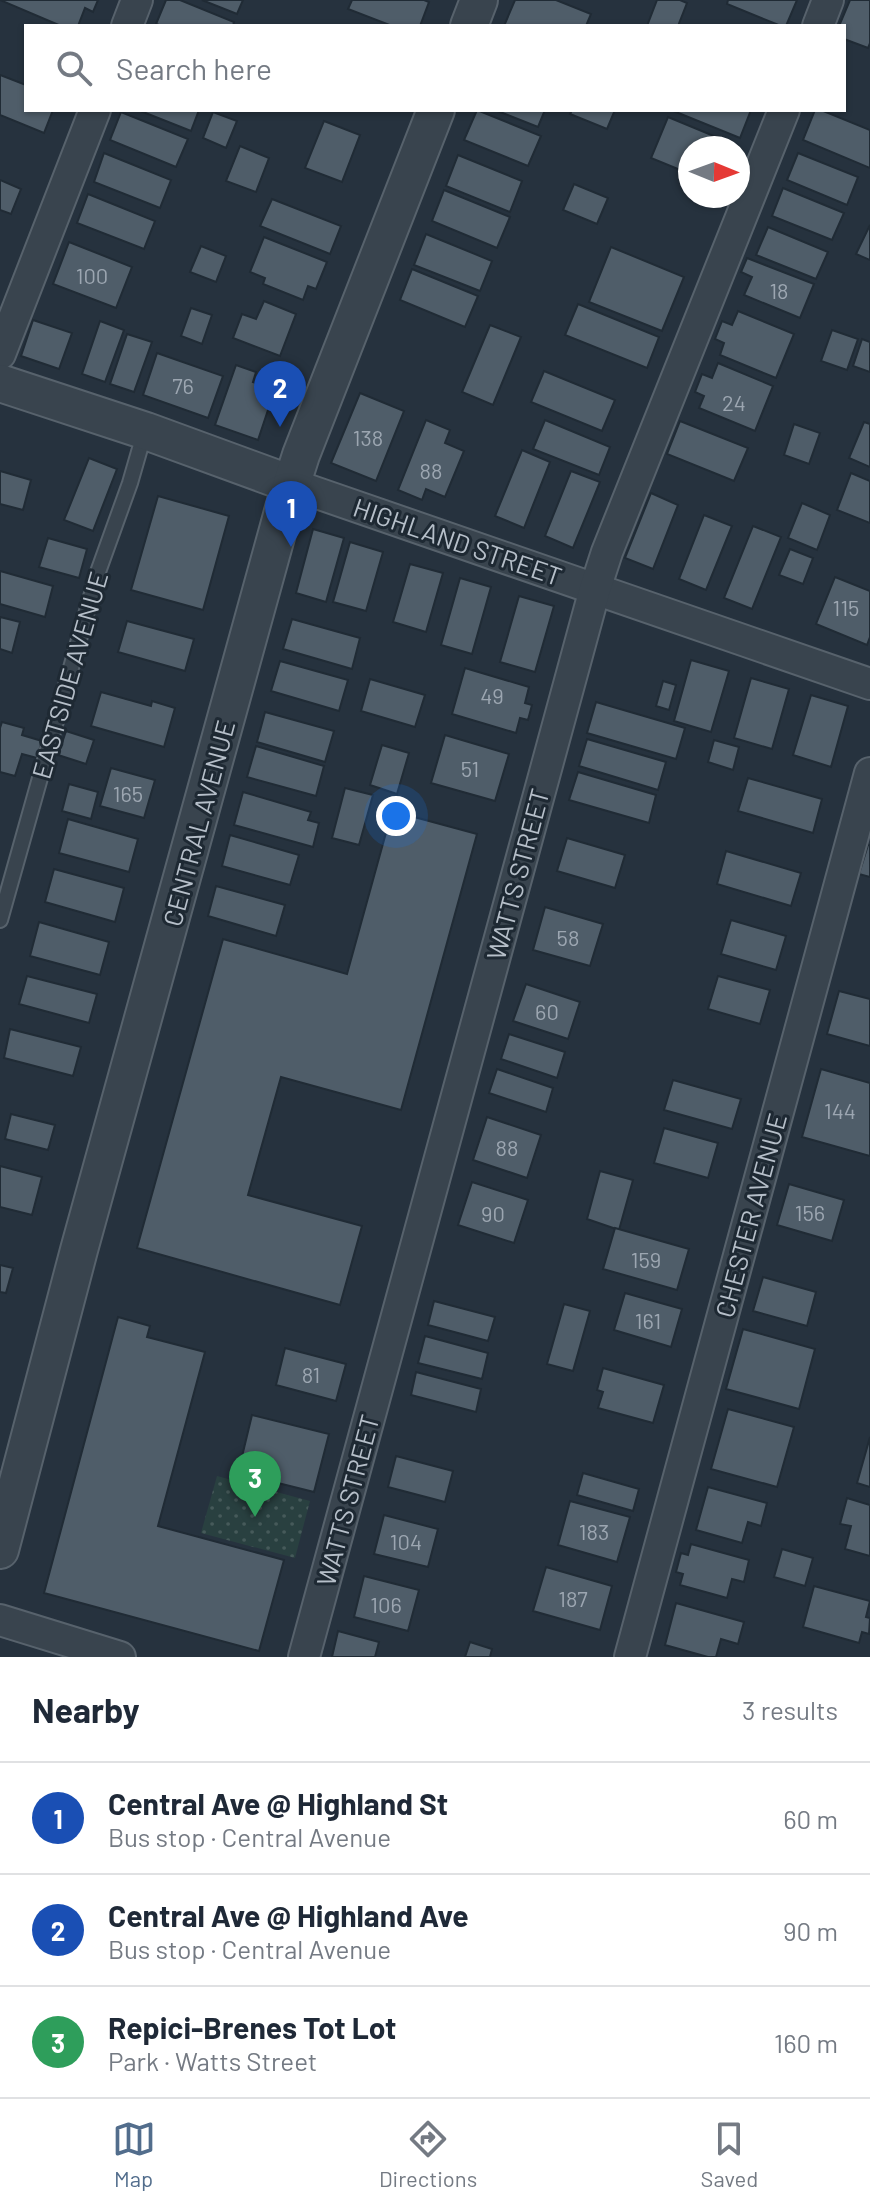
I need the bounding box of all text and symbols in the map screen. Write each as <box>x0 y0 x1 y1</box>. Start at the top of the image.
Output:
search box <box>24 24 846 112</box>
icon: search <box>52 46 96 90</box>
text: Search here <box>116 50 272 86</box>
north arrow <box>678 136 750 208</box>
house number: 100 <box>76 262 108 288</box>
house number: 18 <box>769 277 789 303</box>
pin: 2 <box>254 361 306 427</box>
house number: 76 <box>172 372 194 398</box>
house number: 24 <box>722 389 746 415</box>
house number: 138 <box>353 424 383 450</box>
house number: 88 <box>420 457 442 483</box>
pin: 1 <box>265 481 317 547</box>
street label: HIGHLAND STREET <box>350 491 566 591</box>
street label: EASTSIDE AVENUE <box>25 568 113 782</box>
house number: 115 <box>833 594 859 620</box>
house number: 49 <box>480 682 504 708</box>
street label: CENTRAL AVENUE <box>156 717 240 929</box>
house number: 51 <box>461 755 479 781</box>
house number: 165 <box>113 780 143 806</box>
street label: WATTS STREET <box>479 785 555 963</box>
your location <box>376 796 416 836</box>
house number: 58 <box>557 924 579 950</box>
house number: 60 <box>535 998 559 1024</box>
house number: 144 <box>824 1097 856 1123</box>
street label: CHESTER AVENUE <box>708 1109 792 1321</box>
house number: 88 <box>496 1134 518 1160</box>
house number: 156 <box>795 1199 825 1225</box>
house number: 90 <box>481 1200 505 1226</box>
house number: 159 <box>631 1246 661 1272</box>
house number: 161 <box>635 1307 661 1333</box>
house number: 81 <box>302 1361 320 1387</box>
street label: WATTS STREET <box>309 1411 385 1589</box>
pin: 3 <box>229 1451 281 1517</box>
house number: 183 <box>579 1518 609 1544</box>
house number: 104 <box>390 1528 422 1554</box>
house number: 187 <box>558 1585 588 1611</box>
house number: 106 <box>370 1591 402 1617</box>
text: Nearby <box>32 1689 140 1730</box>
text: 3 results <box>742 1694 838 1725</box>
text: Central Ave @ Highland St <box>108 1785 448 1821</box>
text: 1 <box>53 1803 63 1834</box>
text: 60 m <box>783 1803 838 1834</box>
text: Bus stop · Central Avenue <box>108 1821 391 1852</box>
text: Central Ave @ Highland Ave <box>108 1897 469 1933</box>
text: 2 <box>51 1915 65 1946</box>
text: 90 m <box>783 1915 838 1946</box>
text: Bus stop · Central Avenue <box>108 1933 391 1964</box>
text: Repici-Brenes Tot Lot <box>108 2009 397 2045</box>
text: 3 <box>51 2027 65 2058</box>
text: 160 m <box>774 2027 838 2058</box>
text: Park · Watts Street <box>108 2045 317 2076</box>
tab: Map <box>112 2117 156 2191</box>
tab: Directions <box>379 2117 477 2191</box>
tab: Saved <box>701 2117 758 2191</box>

